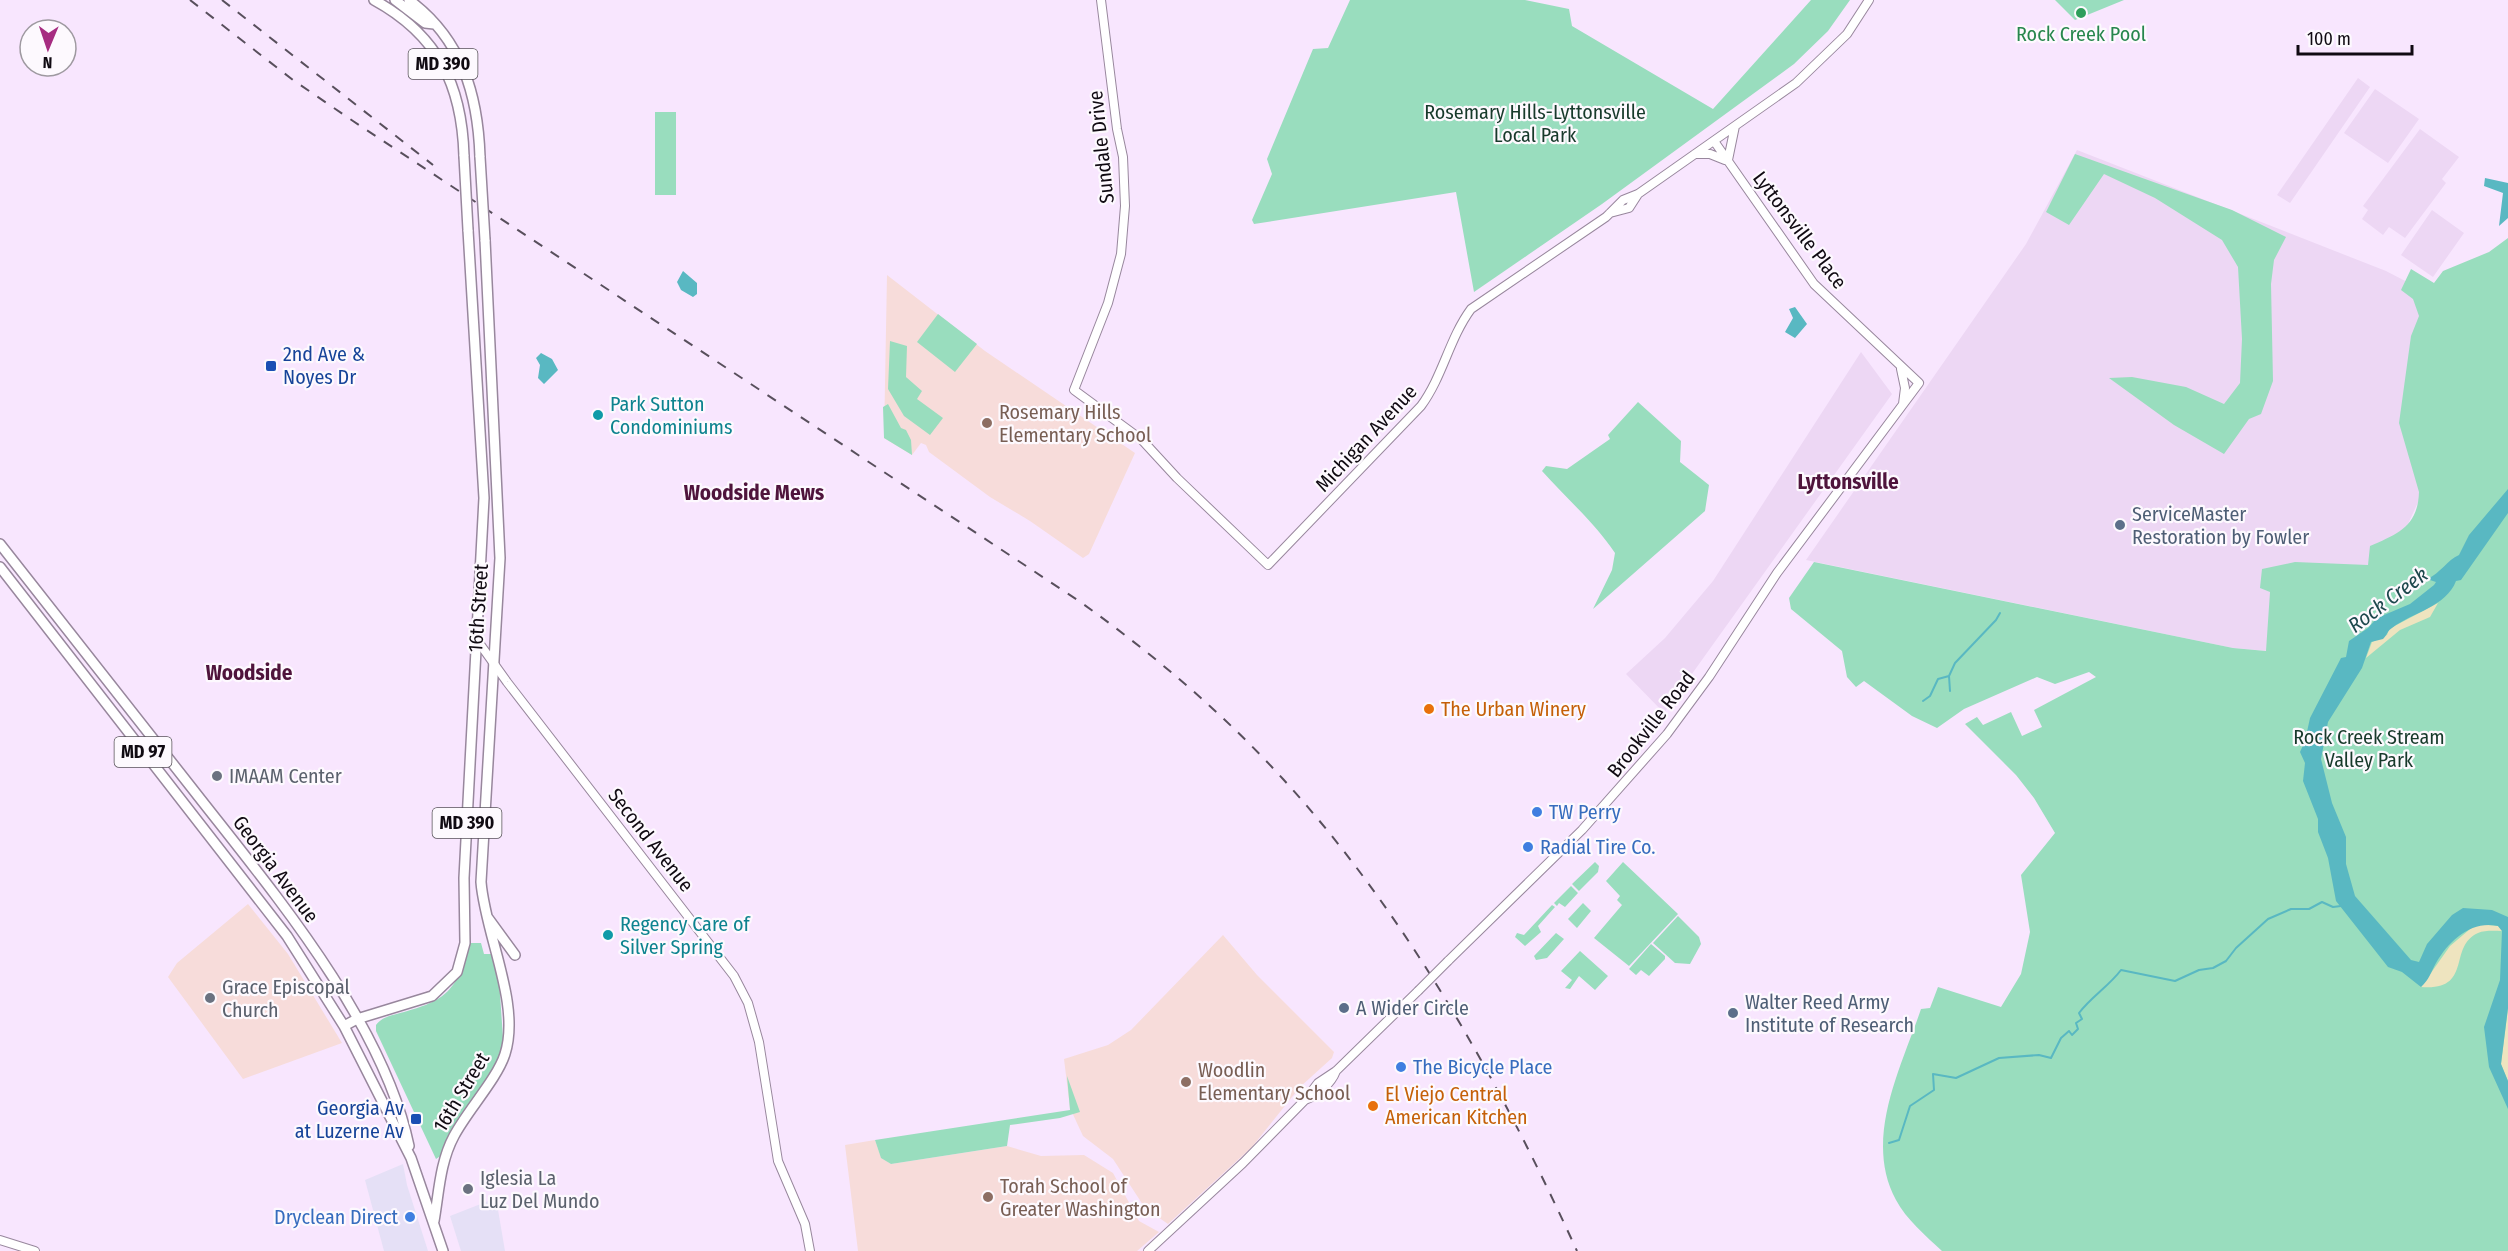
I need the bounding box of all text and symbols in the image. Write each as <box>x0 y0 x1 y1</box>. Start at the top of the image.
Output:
marker: Rock Creek Pool <box>2074 6 2088 20</box>
north arrow <box>18 18 78 78</box>
scale bar <box>2298 18 2412 56</box>
place label: Rock Creek Pool <box>2016 22 2146 46</box>
text: 100 m <box>2307 28 2351 50</box>
road number: MD 390 <box>408 49 478 79</box>
text: N <box>42 53 53 72</box>
street label: Sundale Drive <box>1083 89 1119 205</box>
park label: Rosemary Hills-Lyttonsville Local Park <box>1424 100 1646 147</box>
street label: Lyttonsville Place <box>1748 167 1852 293</box>
place label: 2nd Ave & Noyes Dr <box>283 342 365 389</box>
marker: 2nd Ave & Noyes Dr <box>264 359 278 373</box>
street label: Michigan Avenue <box>1310 380 1422 496</box>
place label: Park Sutton Condominiums <box>610 392 732 439</box>
place label: Rosemary Hills Elementary School <box>999 400 1151 447</box>
marker: Park Sutton Condominiums <box>591 408 605 422</box>
marker: Rosemary Hills Elementary School <box>980 416 994 430</box>
district label: Lyttonsville <box>1797 469 1899 495</box>
district label: Woodside Mews <box>684 480 824 506</box>
place label: ServiceMaster Restoration by Fowler <box>2132 502 2309 549</box>
marker: ServiceMaster Restoration by Fowler <box>2113 518 2127 532</box>
water label: Rock Creek <box>2343 561 2433 639</box>
street label: 16th Street <box>463 562 493 653</box>
district label: Woodside <box>206 660 293 686</box>
street label: Brookville Road <box>1602 666 1700 782</box>
place label: The Urban Winery <box>1441 697 1586 721</box>
marker: The Urban Winery <box>1422 702 1436 716</box>
park label: Rock Creek Stream Valley Park <box>2293 725 2445 772</box>
road number: MD 97 <box>114 737 172 767</box>
place label: IMAAM Center <box>229 764 342 788</box>
marker: IMAAM Center <box>210 769 224 783</box>
street label: Second Avenue <box>603 784 699 896</box>
place label: TW Perry <box>1549 800 1621 824</box>
marker: TW Perry <box>1530 805 1544 819</box>
road number: MD 390 <box>432 808 502 838</box>
street label: Georgia Avenue <box>228 811 324 927</box>
place label: Radial Tire Co. <box>1540 835 1655 859</box>
marker: Radial Tire Co. <box>1521 840 1535 854</box>
place label: Regency Care of Silver Spring <box>620 912 751 959</box>
marker: Regency Care of Silver Spring <box>601 928 615 942</box>
place label: Grace Episcopal Church <box>222 975 350 1022</box>
place label: Walter Reed Army Institute of Research <box>1745 990 1914 1037</box>
marker: Grace Episcopal Church <box>203 991 217 1005</box>
place label: A Wider Circle <box>1356 996 1469 1020</box>
marker: A Wider Circle <box>1337 1001 1351 1015</box>
marker: Walter Reed Army Institute of Research <box>1726 1006 1740 1020</box>
street label: 16th Street <box>428 1047 494 1136</box>
place label: The Bicycle Place <box>1413 1055 1552 1079</box>
place label: Woodlin Elementary School <box>1198 1058 1350 1105</box>
marker: The Bicycle Place <box>1394 1060 1408 1074</box>
marker: Woodlin Elementary School <box>1179 1075 1193 1089</box>
place label: El Viejo Central American Kitchen <box>1385 1082 1528 1129</box>
place label: Georgia Av at Luzerne Av <box>295 1096 404 1143</box>
marker: El Viejo Central American Kitchen <box>1366 1099 1380 1113</box>
marker: Georgia Av at Luzerne Av <box>409 1112 423 1126</box>
place label: Iglesia La Luz Del Mundo <box>480 1166 600 1213</box>
place label: Torah School of Greater Washington <box>1000 1174 1161 1221</box>
marker: Iglesia La Luz Del Mundo <box>461 1182 475 1196</box>
marker: Torah School of Greater Washington <box>981 1190 995 1204</box>
place label: Dryclean Direct <box>274 1205 398 1229</box>
marker: Dryclean Direct <box>403 1210 417 1224</box>

